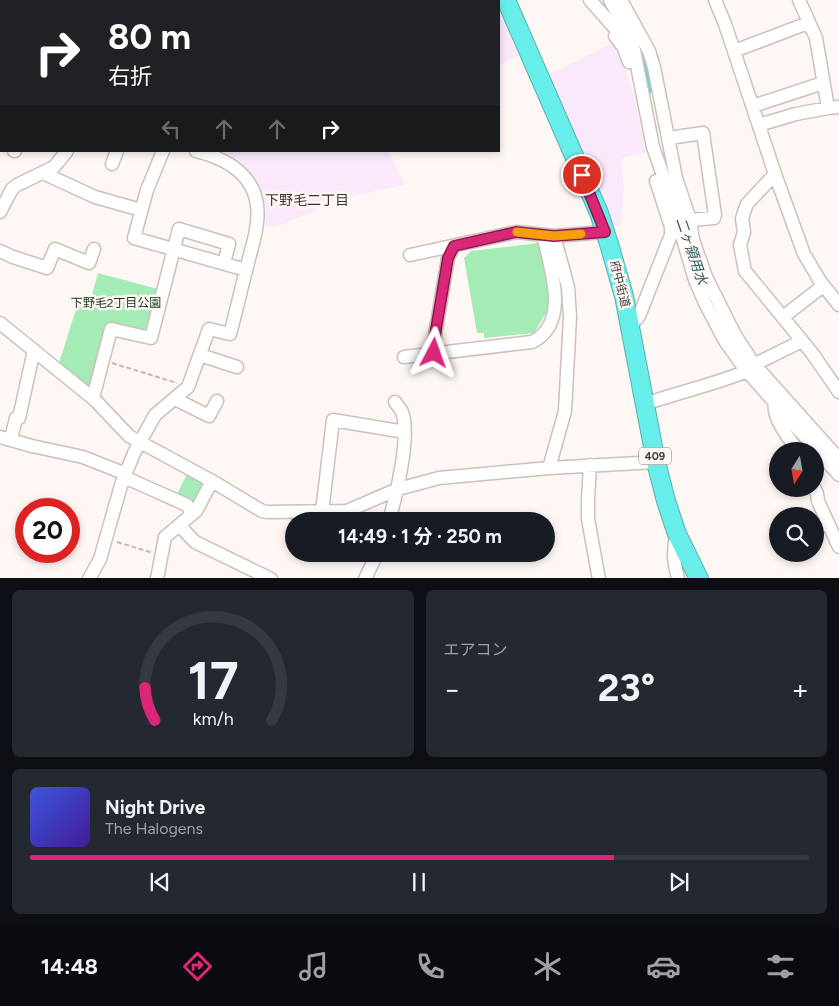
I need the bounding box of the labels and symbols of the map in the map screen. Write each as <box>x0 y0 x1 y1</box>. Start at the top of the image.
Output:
pin <box>561 154 603 196</box>
district label: 下野毛二丁目 <box>265 192 349 209</box>
water label: 二ヶ領用水 <box>672 215 712 289</box>
street label: 府中街道 <box>607 259 633 309</box>
park label: 下野毛2丁目公園 <box>71 296 161 310</box>
position arrow <box>407 326 459 378</box>
north arrow <box>769 442 824 498</box>
road number: 409 <box>639 448 671 464</box>
speed limit sign: 20 <box>15 498 80 563</box>

